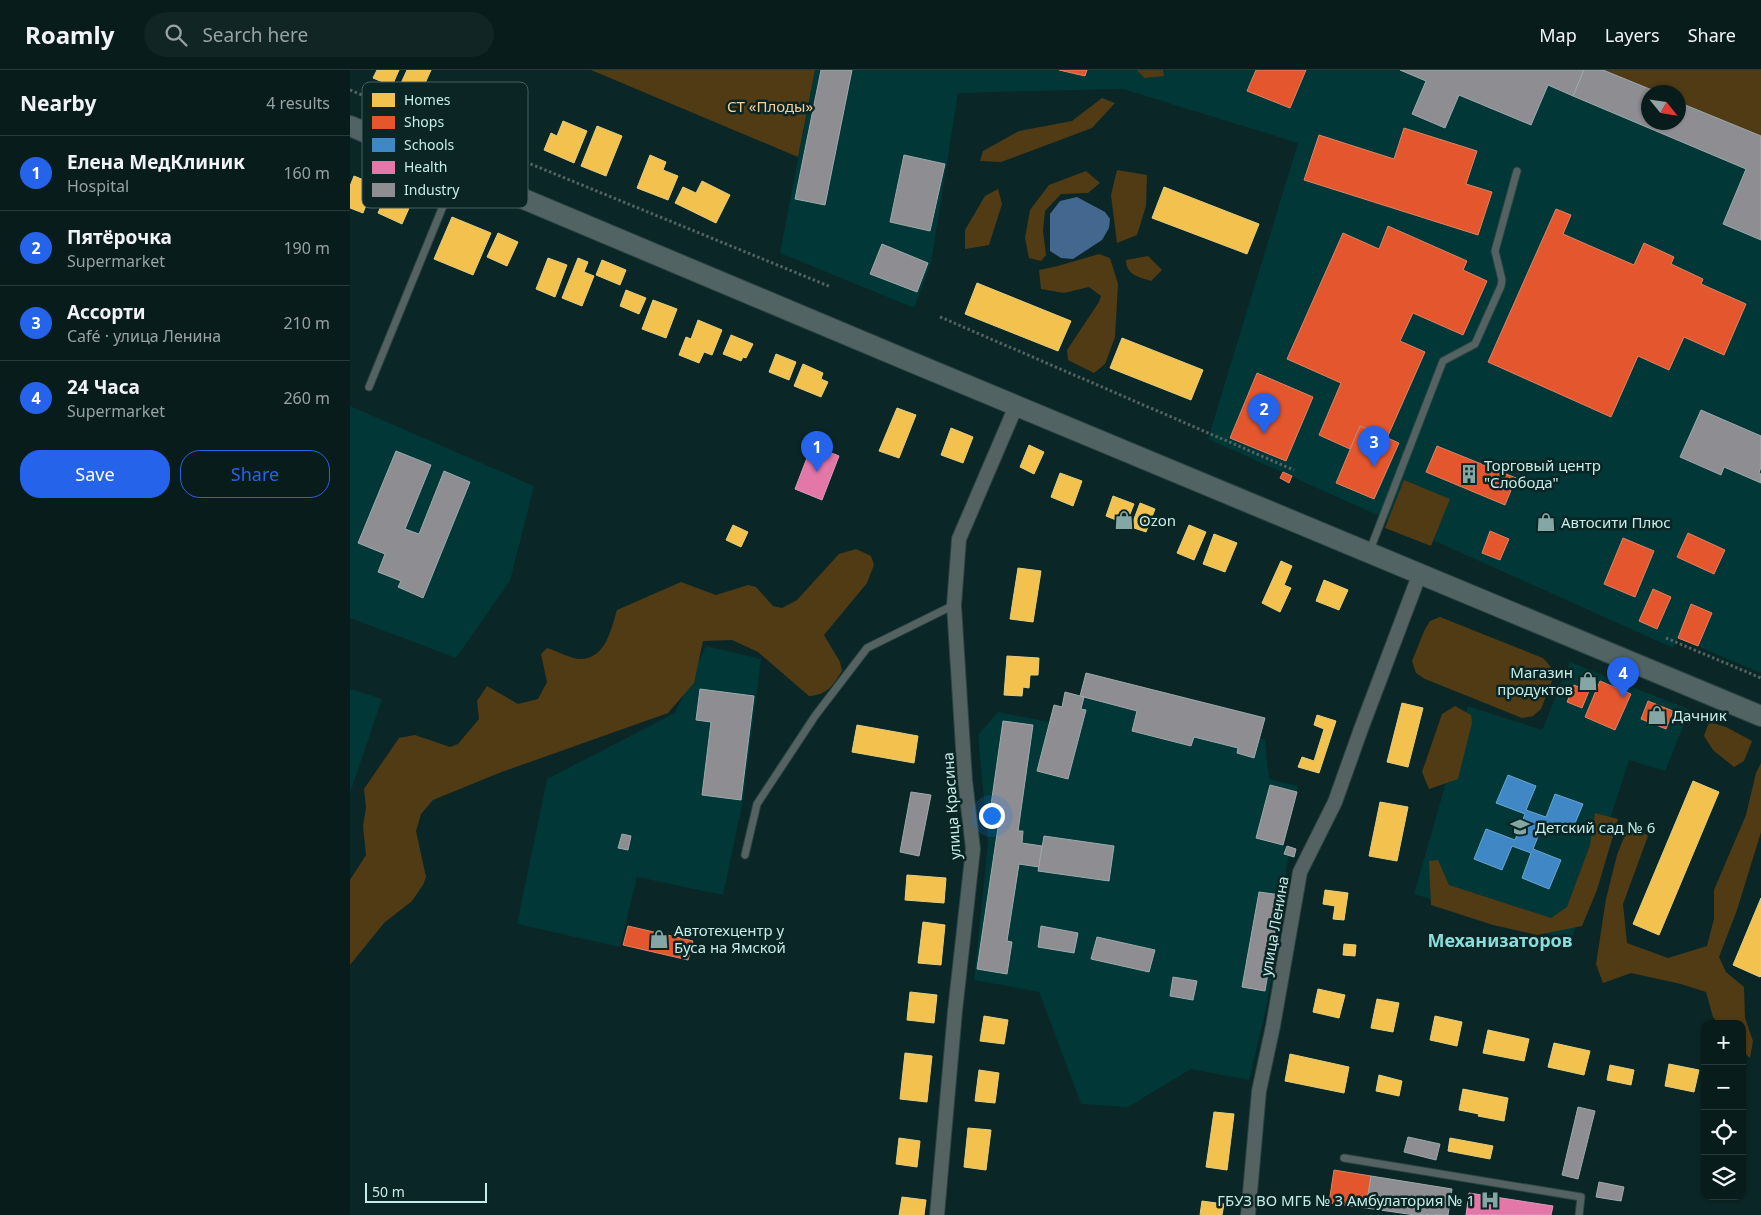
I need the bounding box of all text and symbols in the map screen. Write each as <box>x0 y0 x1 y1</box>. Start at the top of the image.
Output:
search box <box>144 12 494 57</box>
text: Roamly <box>25 18 114 51</box>
icon: search <box>162 21 190 49</box>
text: Search here <box>202 22 308 48</box>
text: Map <box>1539 23 1577 47</box>
text: Layers <box>1605 23 1660 47</box>
text: Share <box>1688 23 1736 47</box>
legend <box>362 82 528 208</box>
north arrow <box>1641 85 1686 130</box>
text: Nearby <box>20 89 96 117</box>
text: Homes <box>404 90 451 109</box>
text: 4 results <box>266 92 330 114</box>
park label: СТ «Плоды» <box>727 96 813 116</box>
text: Shops <box>404 112 444 131</box>
text: Schools <box>404 135 455 154</box>
text: Елена МедКлиник <box>67 149 245 175</box>
text: Health <box>404 157 447 176</box>
text: 1 <box>31 162 41 184</box>
text: 160 m <box>283 162 330 184</box>
text: Hospital <box>67 175 129 197</box>
text: Industry <box>404 180 460 199</box>
text: Пятёрочка <box>67 224 172 250</box>
text: 2 <box>31 237 41 259</box>
text: 190 m <box>283 237 330 259</box>
text: Supermarket <box>67 250 165 272</box>
text: Ассорти <box>67 299 146 325</box>
text: 3 <box>31 312 41 334</box>
text: 210 m <box>283 312 330 334</box>
text: Café · улица Ленина <box>67 325 221 347</box>
text: 24 Часа <box>67 374 140 400</box>
text: 4 <box>31 387 41 409</box>
text: 260 m <box>283 387 330 409</box>
pin: 2 <box>1248 393 1280 434</box>
text: Supermarket <box>67 400 165 422</box>
pin: 3 <box>1358 426 1390 467</box>
pin: 1 <box>801 431 833 472</box>
button: Save <box>20 450 170 498</box>
button: Share <box>180 450 330 498</box>
place label: Торговый центр "Слобода" <box>1484 455 1601 492</box>
building icon: Торговый центр "Слобода" <box>1458 463 1480 485</box>
shop icon: Ozon <box>1113 509 1135 531</box>
place label: Ozon <box>1139 510 1176 530</box>
shop icon: Автосити Плюс <box>1535 511 1557 533</box>
place label: Автосити Плюс <box>1561 512 1671 532</box>
pin: 4 <box>1607 657 1639 698</box>
place label: Магазин продуктов <box>1497 662 1573 699</box>
shop icon: Магазин продуктов <box>1577 670 1599 692</box>
shop icon: Дачник <box>1646 704 1668 726</box>
place label: Дачник <box>1672 705 1727 725</box>
street label: улица Красина <box>937 752 965 860</box>
your location <box>979 803 1005 829</box>
school or university icon: Детский сад № 6 <box>1509 816 1531 838</box>
place label: Детский сад № 6 <box>1535 817 1655 837</box>
street label: улица Ленина <box>1255 874 1293 978</box>
place label: Автотехцентр у Буса на Ямской <box>674 920 786 957</box>
shop icon: Автотехцентр у Буса на Ямской <box>648 928 670 950</box>
district label: Механизаторов <box>1427 928 1573 952</box>
map controls <box>1701 1020 1746 1200</box>
button: + <box>1701 1020 1746 1065</box>
button: − <box>1701 1065 1746 1110</box>
button: locate <box>1701 1110 1746 1155</box>
button: layers <box>1701 1155 1746 1200</box>
scale bar <box>365 1180 488 1203</box>
text: 50 m <box>372 1182 405 1201</box>
hospital icon: ГБУЗ ВО МГБ № 3 Амбулатория № 1 <box>1479 1189 1501 1211</box>
place label: ГБУЗ ВО МГБ № 3 Амбулатория № 1 <box>1217 1190 1475 1210</box>

